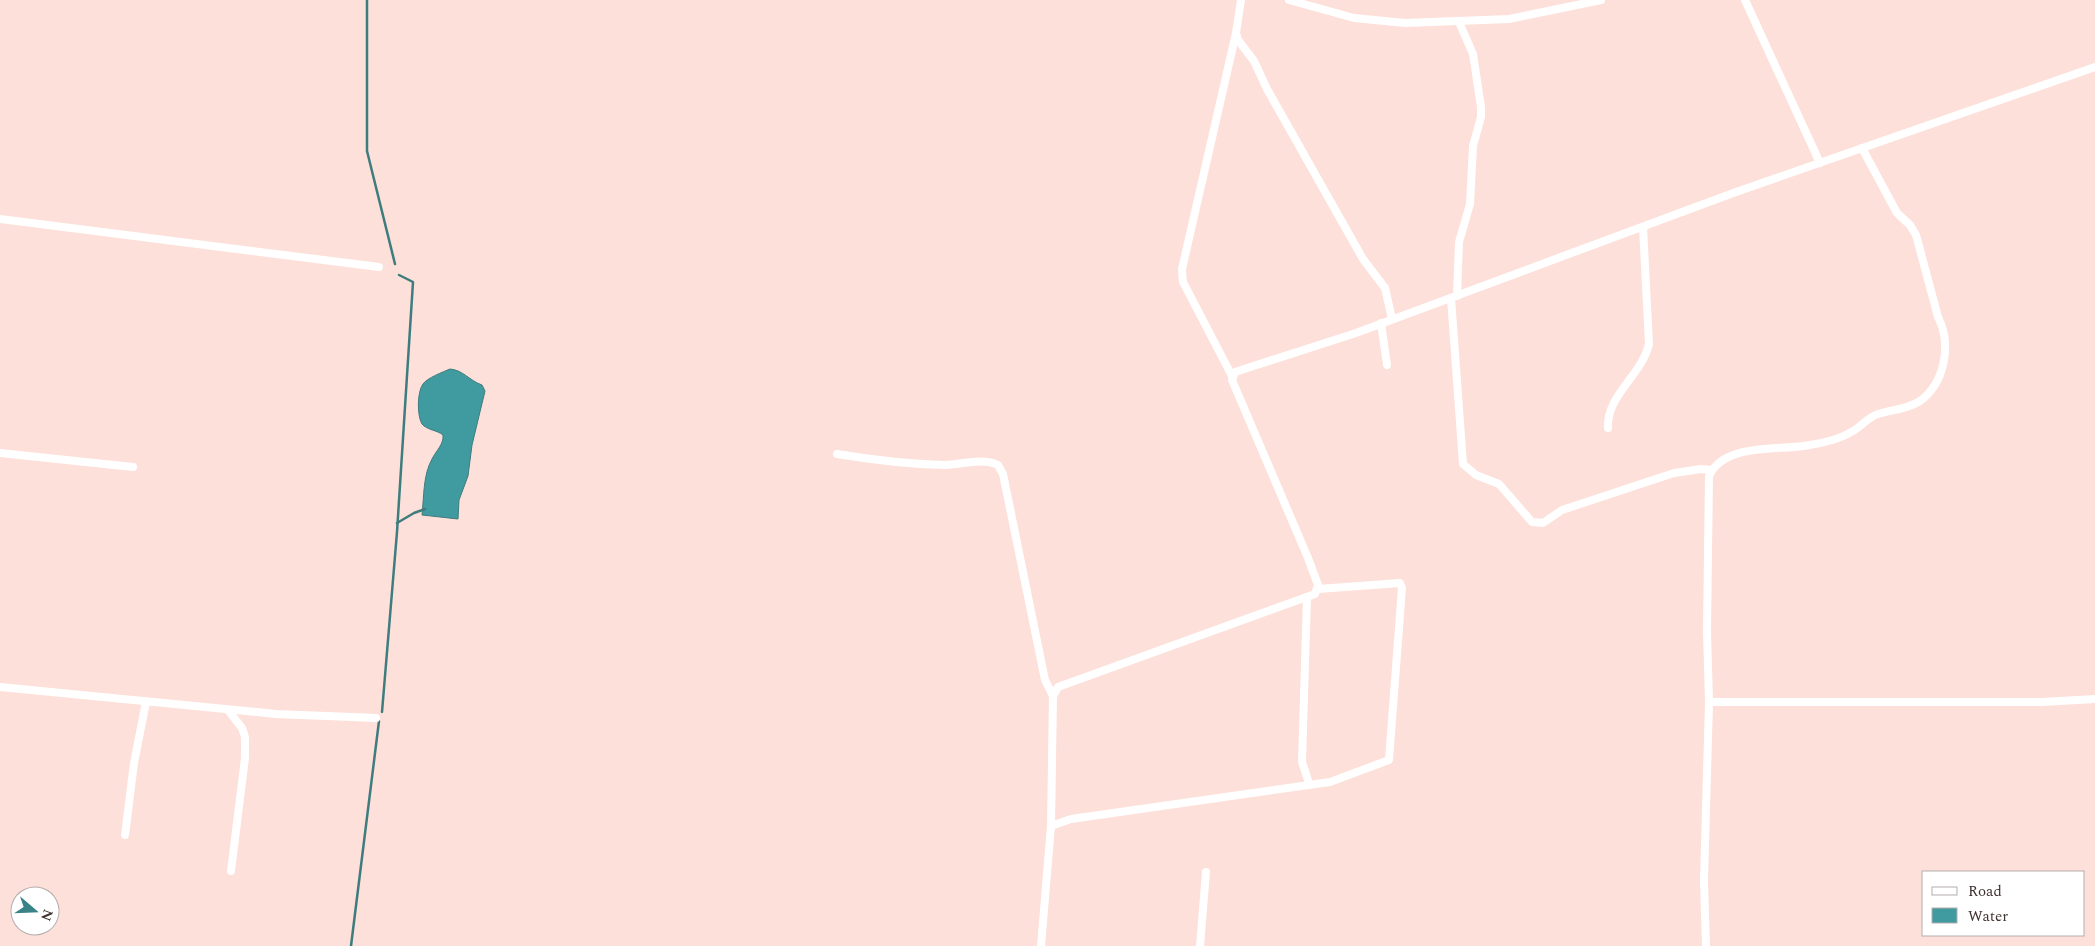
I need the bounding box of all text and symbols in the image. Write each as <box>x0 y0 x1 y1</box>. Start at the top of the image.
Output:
legend <box>1922 871 2085 936</box>
text: Road <box>1968 880 2002 903</box>
north arrow <box>10 886 60 936</box>
text: Water <box>1968 905 2008 928</box>
text: N <box>35 906 59 924</box>

